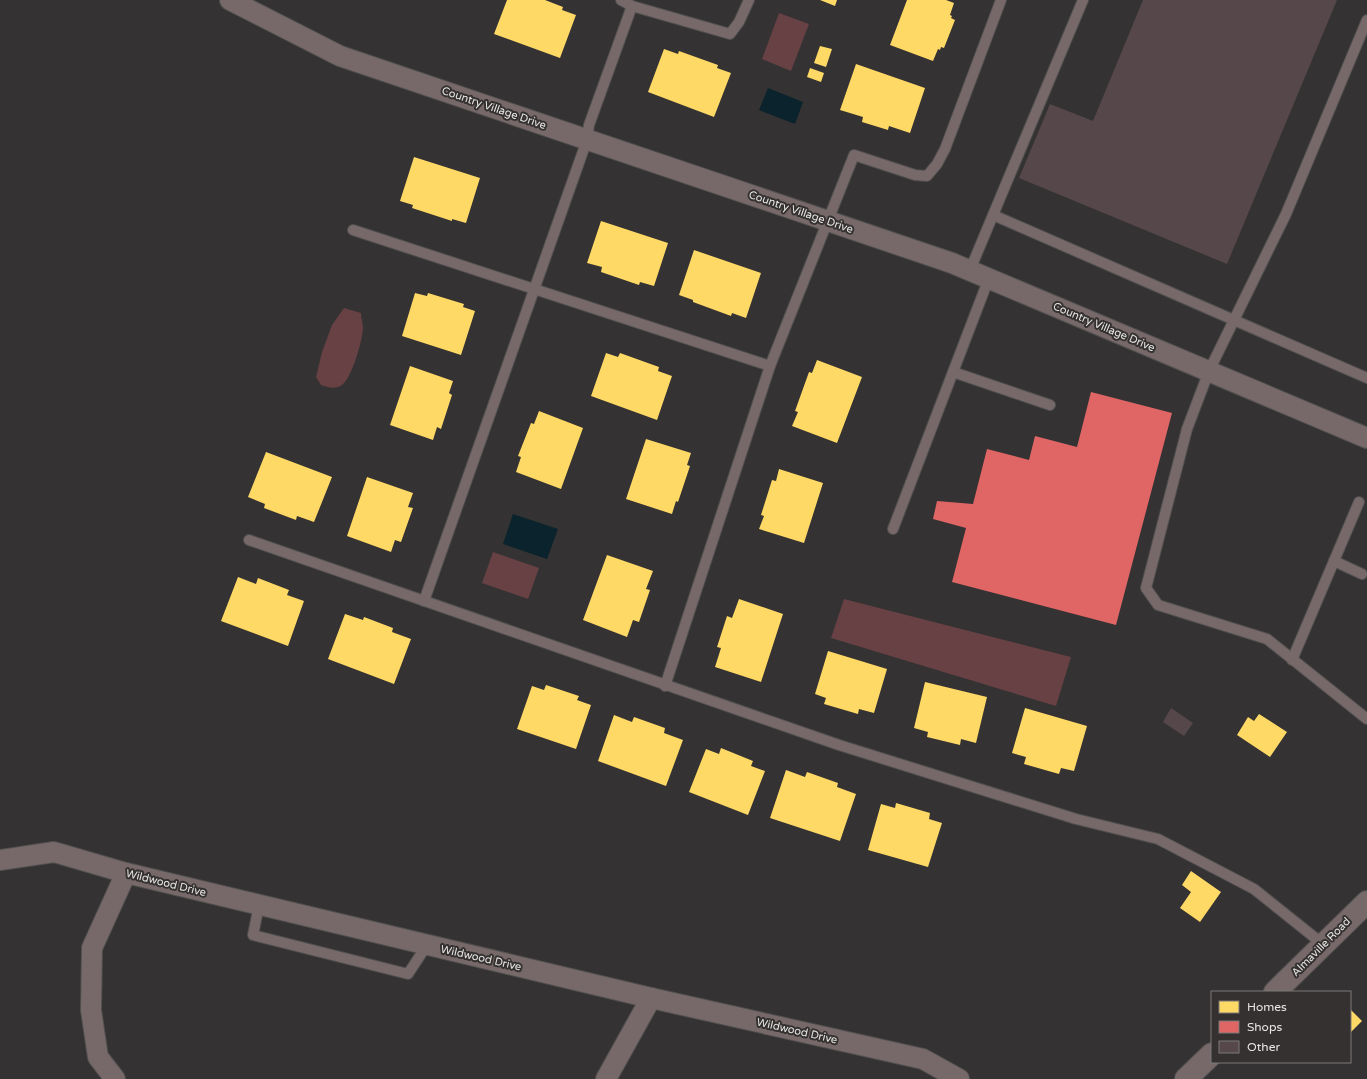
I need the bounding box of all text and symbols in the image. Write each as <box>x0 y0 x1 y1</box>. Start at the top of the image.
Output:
street label: Country Village Drive <box>440 84 548 132</box>
street label: Country Village Drive <box>747 188 855 236</box>
street label: Country Village Drive <box>1051 300 1157 354</box>
street label: Wildwood Drive <box>124 867 208 899</box>
street label: Almaville Road <box>1289 915 1353 979</box>
street label: Wildwood Drive <box>439 942 523 974</box>
legend <box>1211 991 1351 1063</box>
text: Homes <box>1247 1000 1287 1014</box>
street label: Wildwood Drive <box>755 1015 839 1047</box>
text: Shops <box>1247 1020 1282 1034</box>
text: Other <box>1247 1040 1280 1054</box>

